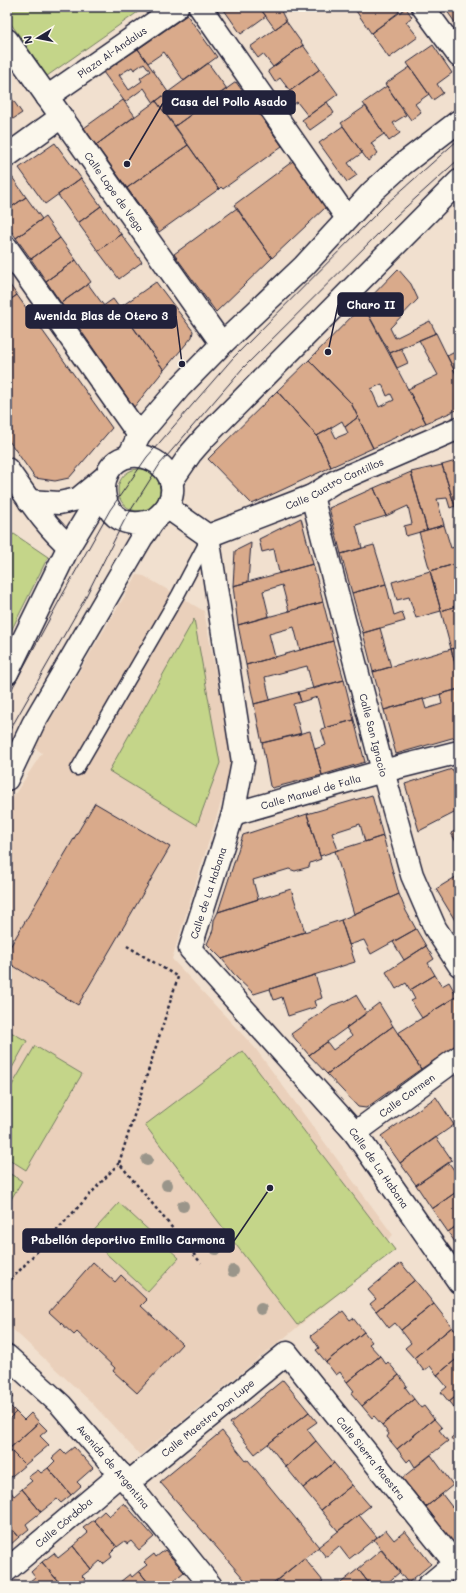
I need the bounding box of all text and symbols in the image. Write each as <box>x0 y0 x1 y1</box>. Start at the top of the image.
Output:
north arrow <box>18 18 58 58</box>
street label: Plaza Al-Andalus <box>74 23 150 81</box>
text: N <box>20 34 36 45</box>
callout: Casa del Pollo Asado <box>163 91 295 114</box>
text: Casa del Pollo Asado <box>171 94 287 109</box>
street label: Calle Lope de Vega <box>81 149 148 235</box>
callout: Charo II <box>338 293 403 316</box>
text: Charo II <box>347 297 396 312</box>
callout: Avenida Blas de Otero 3 <box>26 305 176 328</box>
text: Avenida Blas de Otero 3 <box>34 308 169 323</box>
street label: Calle Cuatro Cantillos <box>283 454 386 513</box>
street label: Calle San Ignacio <box>356 692 391 778</box>
street label: Calle Manuel de Falla <box>259 771 363 813</box>
street label: Calle de La Habana <box>187 845 229 941</box>
street label: Calle Carmen <box>376 1070 437 1120</box>
street label: Calle de La Habana <box>346 1124 412 1211</box>
callout: Pabellón deportivo Emilio Carmona <box>23 1229 234 1252</box>
text: Pabellón deportivo Emilio Carmona <box>31 1232 226 1247</box>
street label: Calle Maestra Don Lupe <box>158 1375 257 1460</box>
street label: Calle Sierra Maestra <box>333 1413 409 1503</box>
street label: Avenida de Argentina <box>74 1422 153 1512</box>
street label: Calle Córdoba <box>32 1494 95 1550</box>

